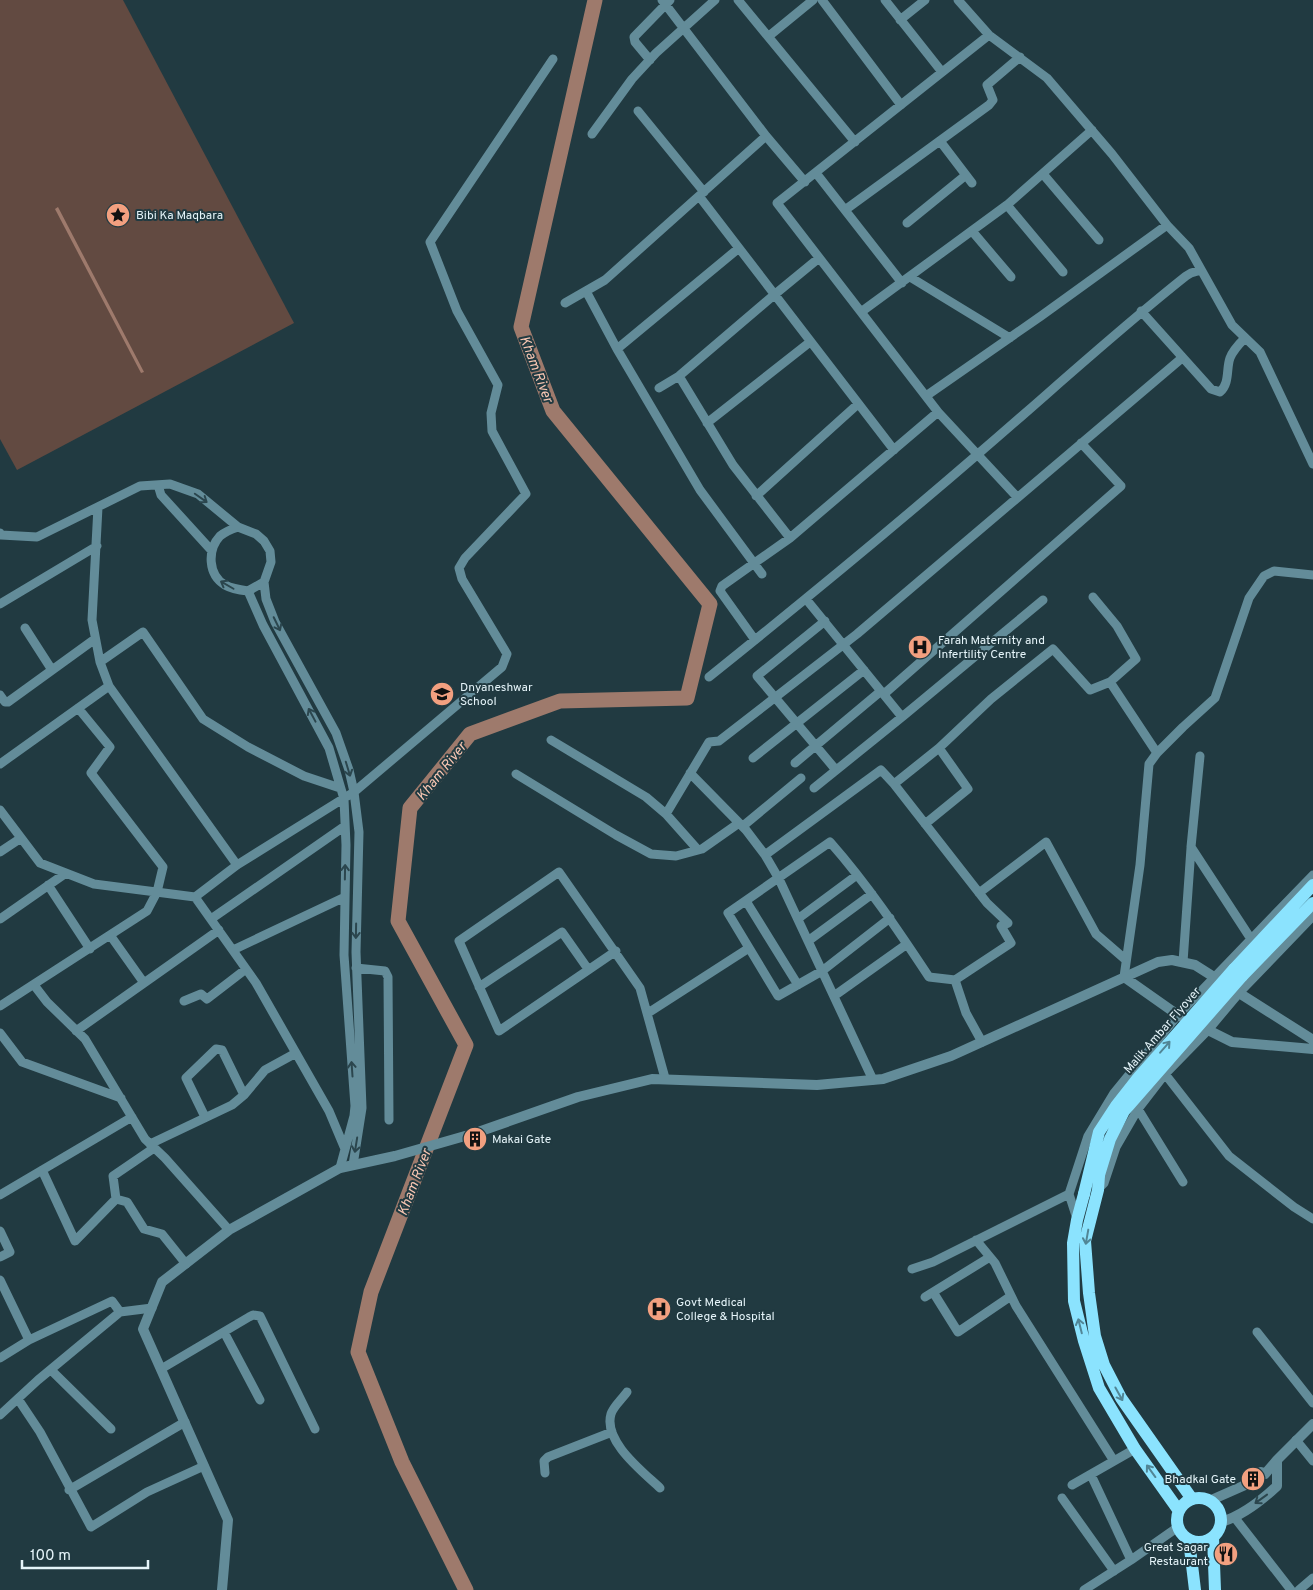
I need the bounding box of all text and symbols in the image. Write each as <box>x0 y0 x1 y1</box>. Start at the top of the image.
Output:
place icon: Bibi Ka Maqbara <box>105 202 131 228</box>
place label: Bibi Ka Maqbara <box>136 208 223 224</box>
water label: Kham River <box>515 334 557 407</box>
one-way arrow <box>194 493 208 503</box>
one-way arrow <box>220 579 234 589</box>
one-way arrow <box>272 616 282 631</box>
place label: Farah Maternity and Infertility Centre <box>938 633 1045 663</box>
hospital icon: Farah Maternity and Infertility Centre <box>907 634 933 660</box>
place label: Dnyaneshwar School <box>460 680 533 710</box>
school or university icon: Dnyaneshwar School <box>429 681 455 707</box>
one-way arrow <box>307 708 317 723</box>
water label: Kham River <box>413 738 472 805</box>
one-way arrow <box>344 761 354 777</box>
one-way arrow <box>341 864 350 880</box>
one-way arrow <box>352 922 361 938</box>
street label: Malik Ambar Flyover <box>1121 984 1205 1077</box>
one-way arrow <box>1159 1041 1171 1054</box>
one-way arrow <box>348 1061 357 1077</box>
building icon: Makai Gate <box>462 1126 488 1152</box>
place label: Makai Gate <box>492 1132 551 1148</box>
one-way arrow <box>351 1137 361 1153</box>
water label: Kham River <box>395 1145 436 1218</box>
one-way arrow <box>1081 1228 1091 1244</box>
place label: Govt Medical College & Hospital <box>676 1295 775 1325</box>
hospital icon: Govt Medical College & Hospital <box>646 1296 672 1322</box>
one-way arrow <box>1075 1319 1084 1335</box>
one-way arrow <box>1114 1386 1124 1401</box>
one-way arrow <box>1146 1464 1156 1478</box>
building icon: Bhadkal Gate <box>1240 1466 1266 1492</box>
place label: Bhadkal Gate <box>1164 1472 1236 1488</box>
one-way arrow <box>1254 1494 1268 1504</box>
scale bar <box>22 1538 149 1570</box>
place label: Great Sagar Restaurant <box>1144 1540 1208 1570</box>
restaurant icon: Great Sagar Restaurant <box>1213 1541 1239 1567</box>
text: 100 m <box>30 1547 71 1566</box>

